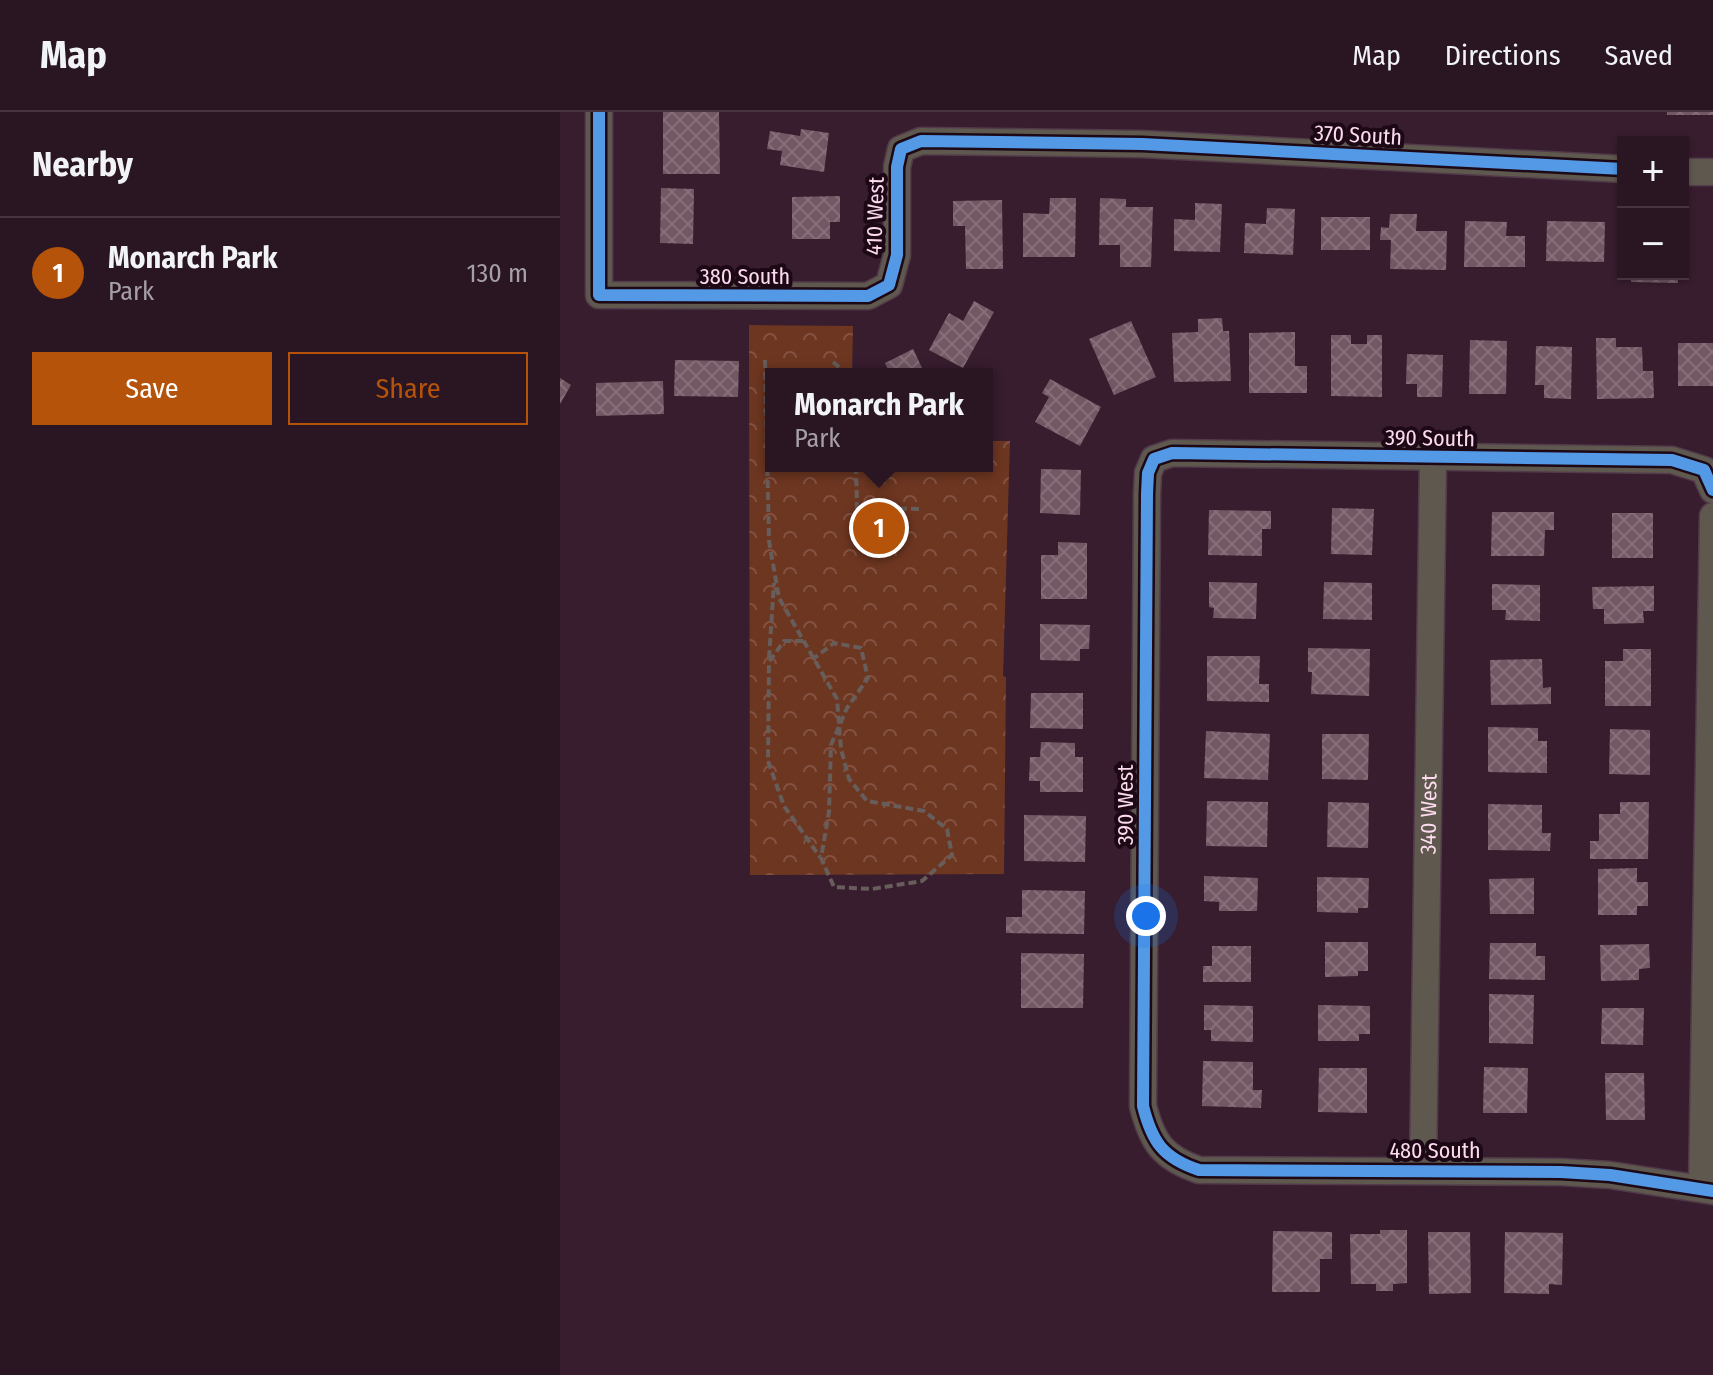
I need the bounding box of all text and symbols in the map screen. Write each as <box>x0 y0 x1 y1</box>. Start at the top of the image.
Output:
text: Map <box>40 32 107 78</box>
text: Map <box>1352 39 1401 72</box>
text: Directions <box>1445 39 1561 72</box>
text: Saved <box>1605 39 1673 72</box>
street label: 370 South <box>1313 119 1403 151</box>
map controls <box>1617 136 1689 280</box>
button: + <box>1617 136 1689 208</box>
text: Nearby <box>32 144 133 185</box>
street label: 410 West <box>860 176 890 256</box>
button: − <box>1617 208 1689 280</box>
text: Monarch Park <box>108 240 278 276</box>
text: 1 <box>53 258 64 289</box>
text: 130 m <box>466 258 528 289</box>
street label: 380 South <box>700 263 790 290</box>
text: Park <box>108 276 154 307</box>
button: Save <box>32 352 272 425</box>
button: Share <box>288 352 528 425</box>
popup <box>765 368 993 472</box>
text: Monarch Park <box>794 387 964 423</box>
text: Park <box>794 423 840 454</box>
street label: 390 South <box>1385 424 1475 452</box>
pin: 1 <box>853 498 905 558</box>
street label: 390 West <box>1112 764 1139 845</box>
street label: 340 West <box>1414 773 1442 855</box>
your location <box>1126 896 1166 936</box>
street label: 480 South <box>1389 1137 1481 1164</box>

